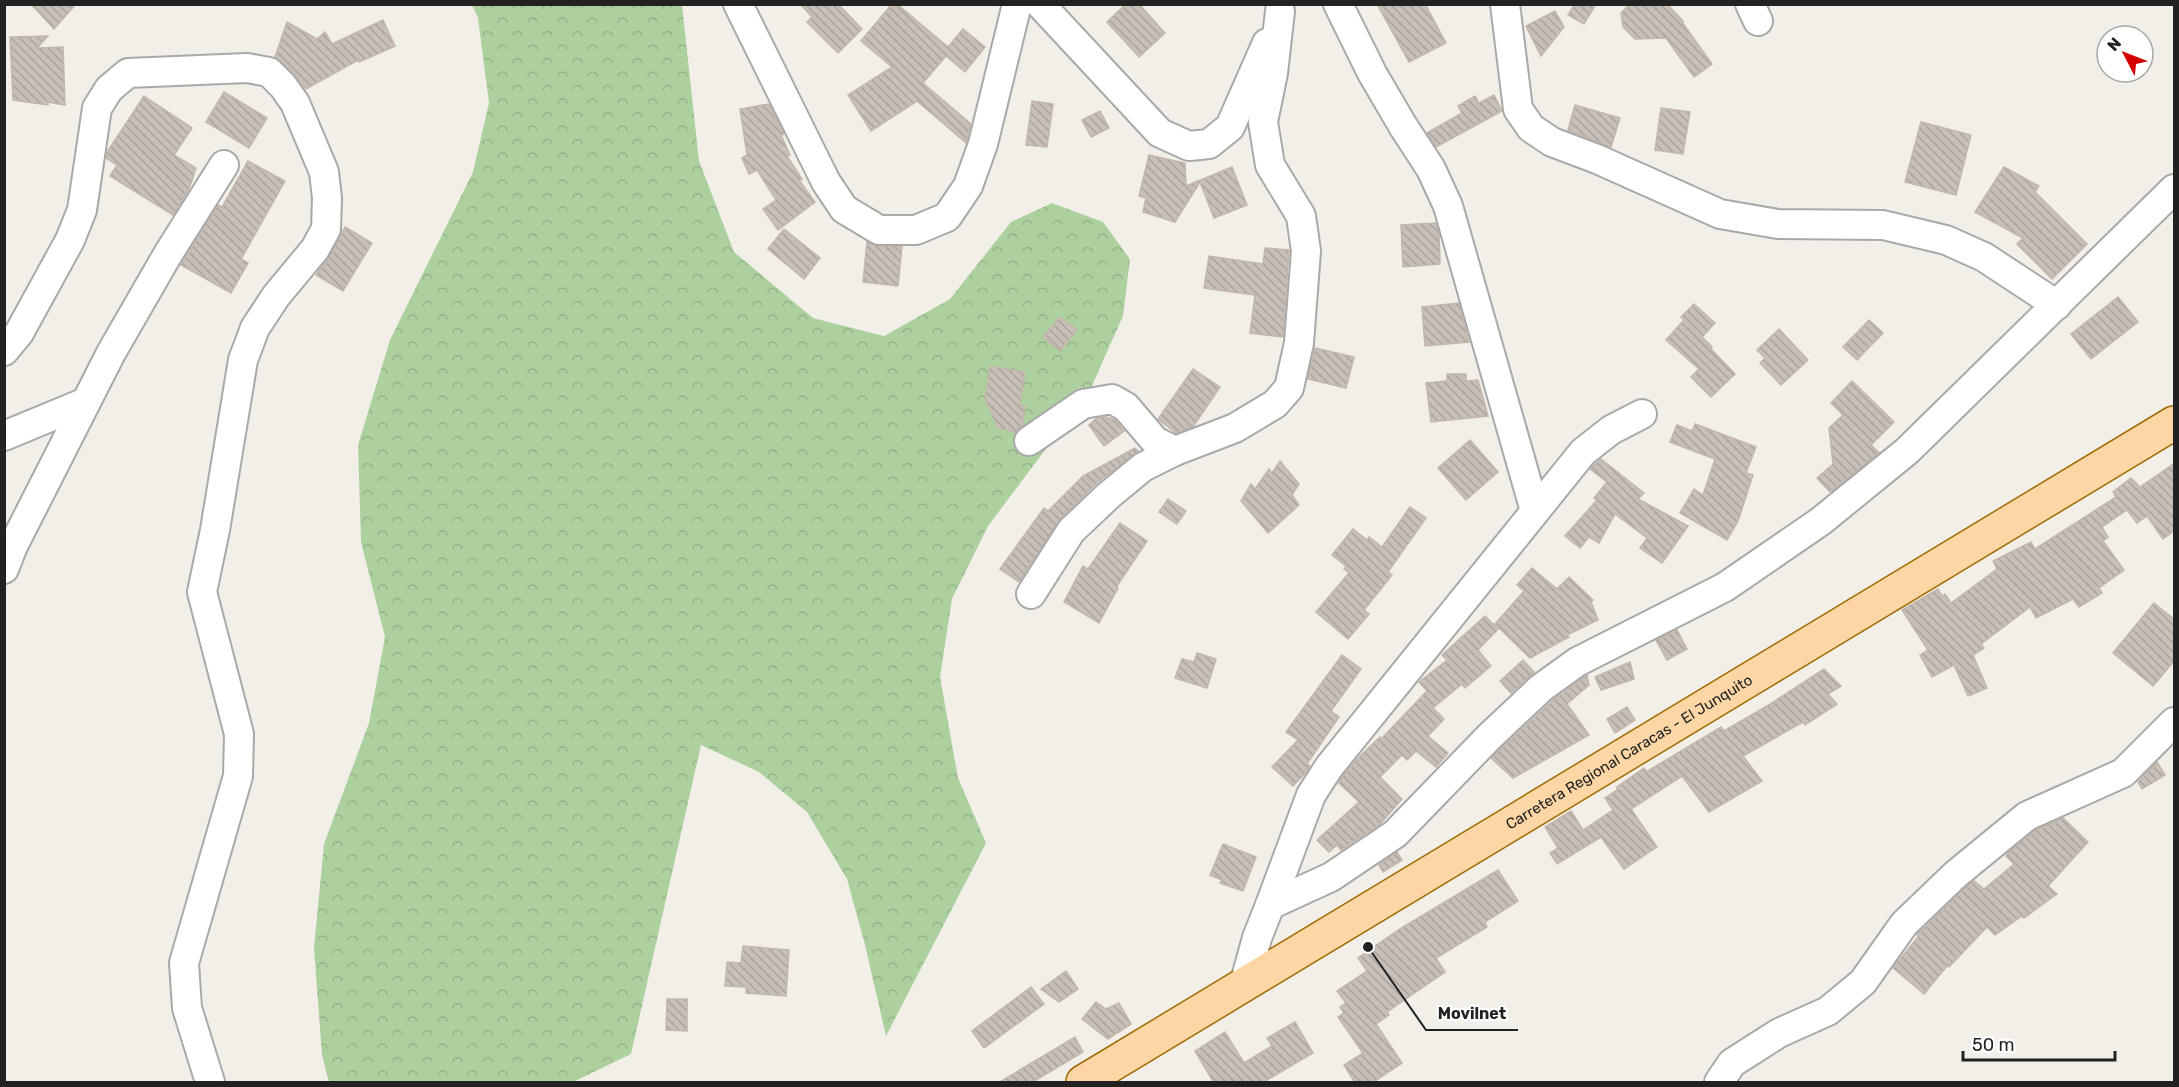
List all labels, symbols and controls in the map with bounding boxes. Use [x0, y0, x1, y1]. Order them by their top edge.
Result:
north arrow [2095, 24, 2155, 84]
text: N [2103, 34, 2125, 55]
street label: Carretera Regional Caracas - El Junquito [1502, 671, 1756, 834]
callout: Movilnet [1426, 996, 1518, 1030]
text: Movilnet [1438, 1004, 1507, 1023]
scale bar [1963, 1024, 2114, 1062]
text: 50 m [1972, 1034, 2015, 1056]

